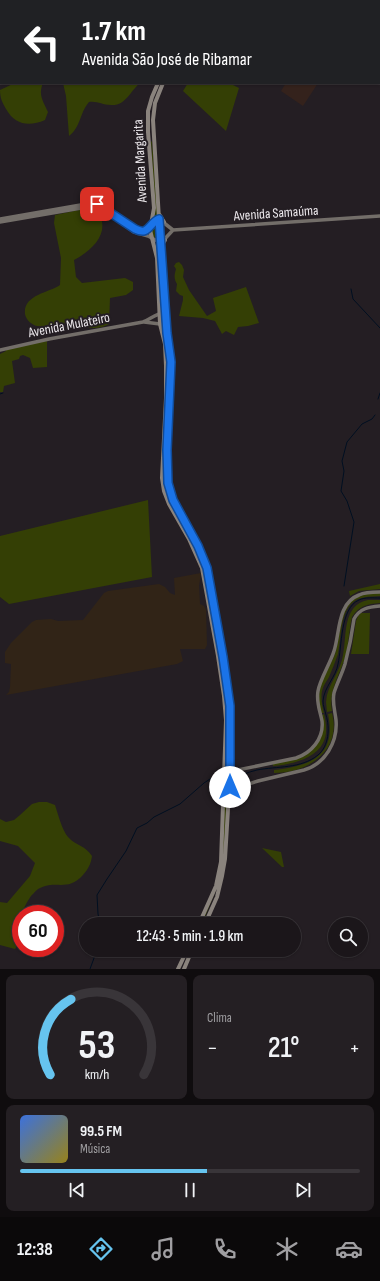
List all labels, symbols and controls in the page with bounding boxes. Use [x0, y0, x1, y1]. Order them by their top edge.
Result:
text: 1.7 km [82, 15, 146, 48]
icon: left [16, 16, 68, 68]
text: Avenida São José de Ribamar [82, 49, 252, 70]
street label: Avenida Margarita [129, 119, 151, 204]
pin [80, 187, 114, 221]
icon: arrive [86, 193, 108, 215]
street label: Avenida Samaúma [232, 202, 319, 225]
street label: Avenida Mulateiro [26, 309, 112, 341]
position arrow [209, 766, 251, 808]
speed limit sign: 60 [12, 905, 64, 957]
map controls [328, 917, 368, 957]
button: search [328, 917, 368, 957]
text: 12:43 · 5 min · 1.9 km [137, 927, 243, 946]
text: Clima [207, 1010, 232, 1026]
text: 53 [78, 1021, 115, 1070]
text: 21° [268, 1030, 299, 1066]
text: − [207, 1035, 218, 1062]
text: + [349, 1035, 360, 1062]
text: km/h [84, 1066, 109, 1083]
text: 99.5 FM [80, 1122, 122, 1141]
text: Música [80, 1141, 110, 1157]
icon: previous [66, 1179, 88, 1201]
icon: pause [179, 1179, 201, 1201]
icon: next [292, 1179, 314, 1201]
icon: directions [87, 1235, 115, 1263]
icon: music [149, 1235, 177, 1263]
icon: phone [211, 1235, 239, 1263]
icon: climate [273, 1235, 301, 1263]
icon: car [335, 1235, 363, 1263]
text: 12:38 [17, 1239, 53, 1260]

